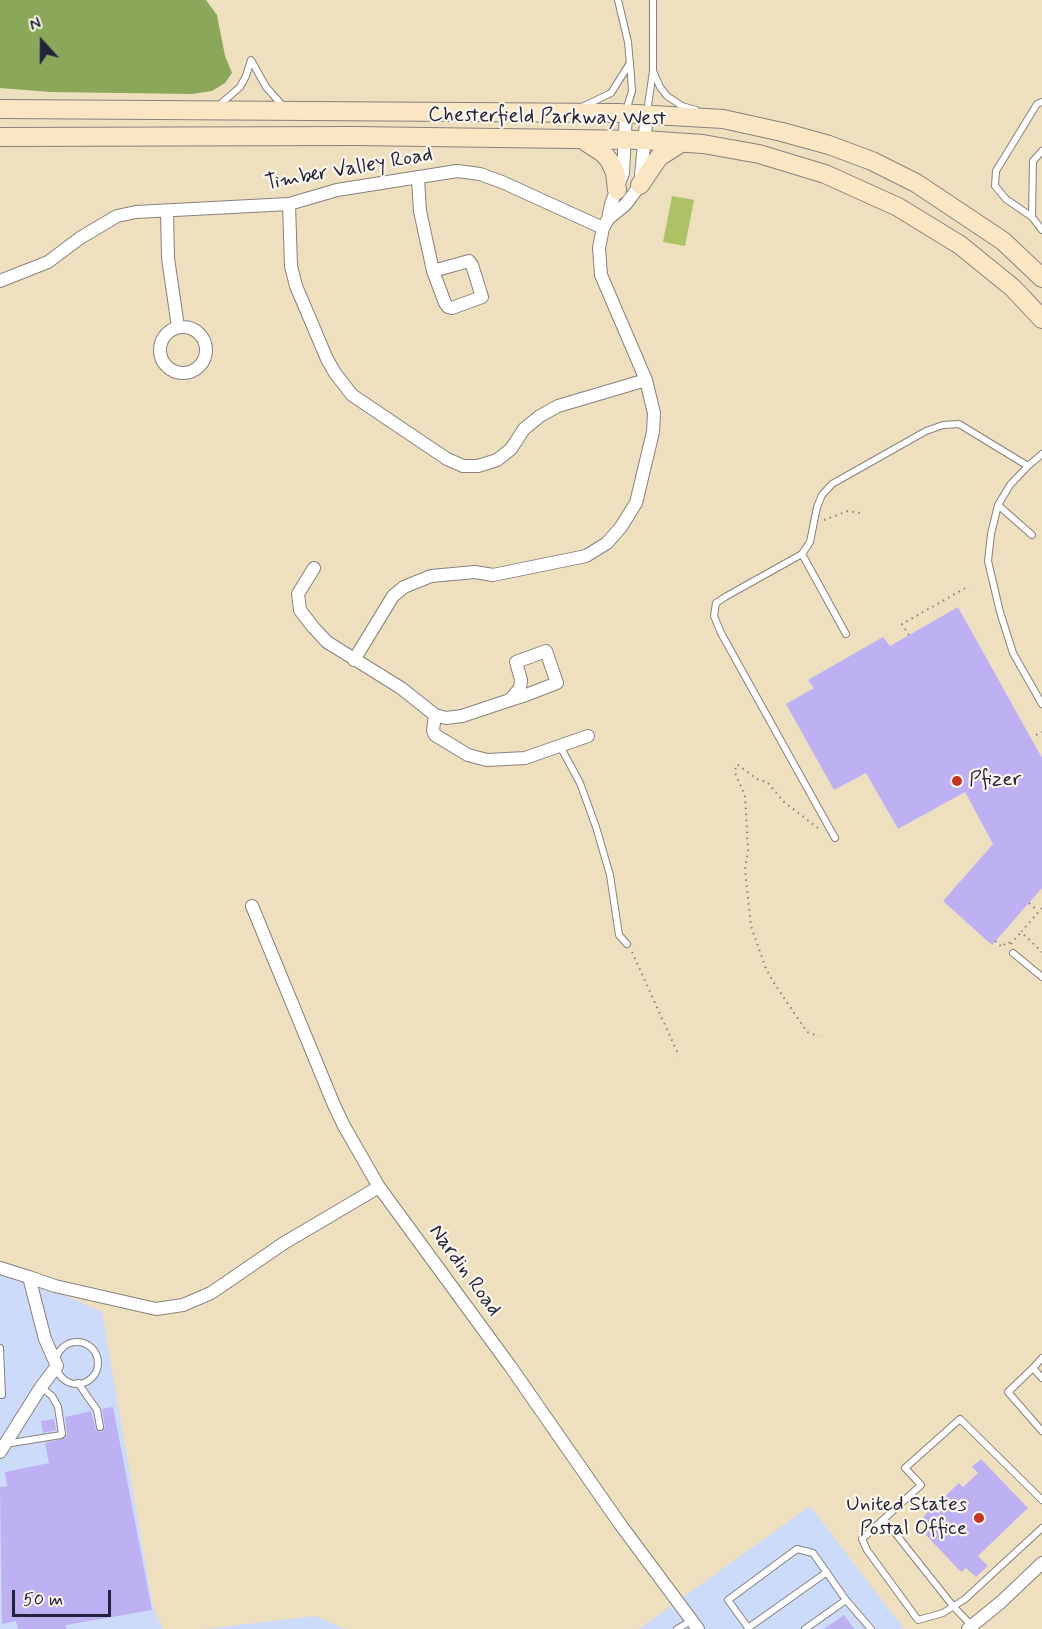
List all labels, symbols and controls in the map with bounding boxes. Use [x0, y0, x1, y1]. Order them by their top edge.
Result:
north arrow [12, 12, 72, 72]
text: N [27, 13, 44, 36]
street label: Chesterfield Parkway West [428, 103, 666, 133]
street label: Timber Valley Road [263, 143, 435, 197]
place label: Pfizer [969, 768, 1021, 794]
marker: Pfizer [950, 774, 964, 788]
street label: Nardin Road [422, 1220, 506, 1322]
place label: United States Postal Office [846, 1493, 967, 1543]
marker: United States Postal Office [972, 1511, 986, 1525]
scale bar [15, 1578, 114, 1616]
text: 50 m [23, 1588, 63, 1612]

